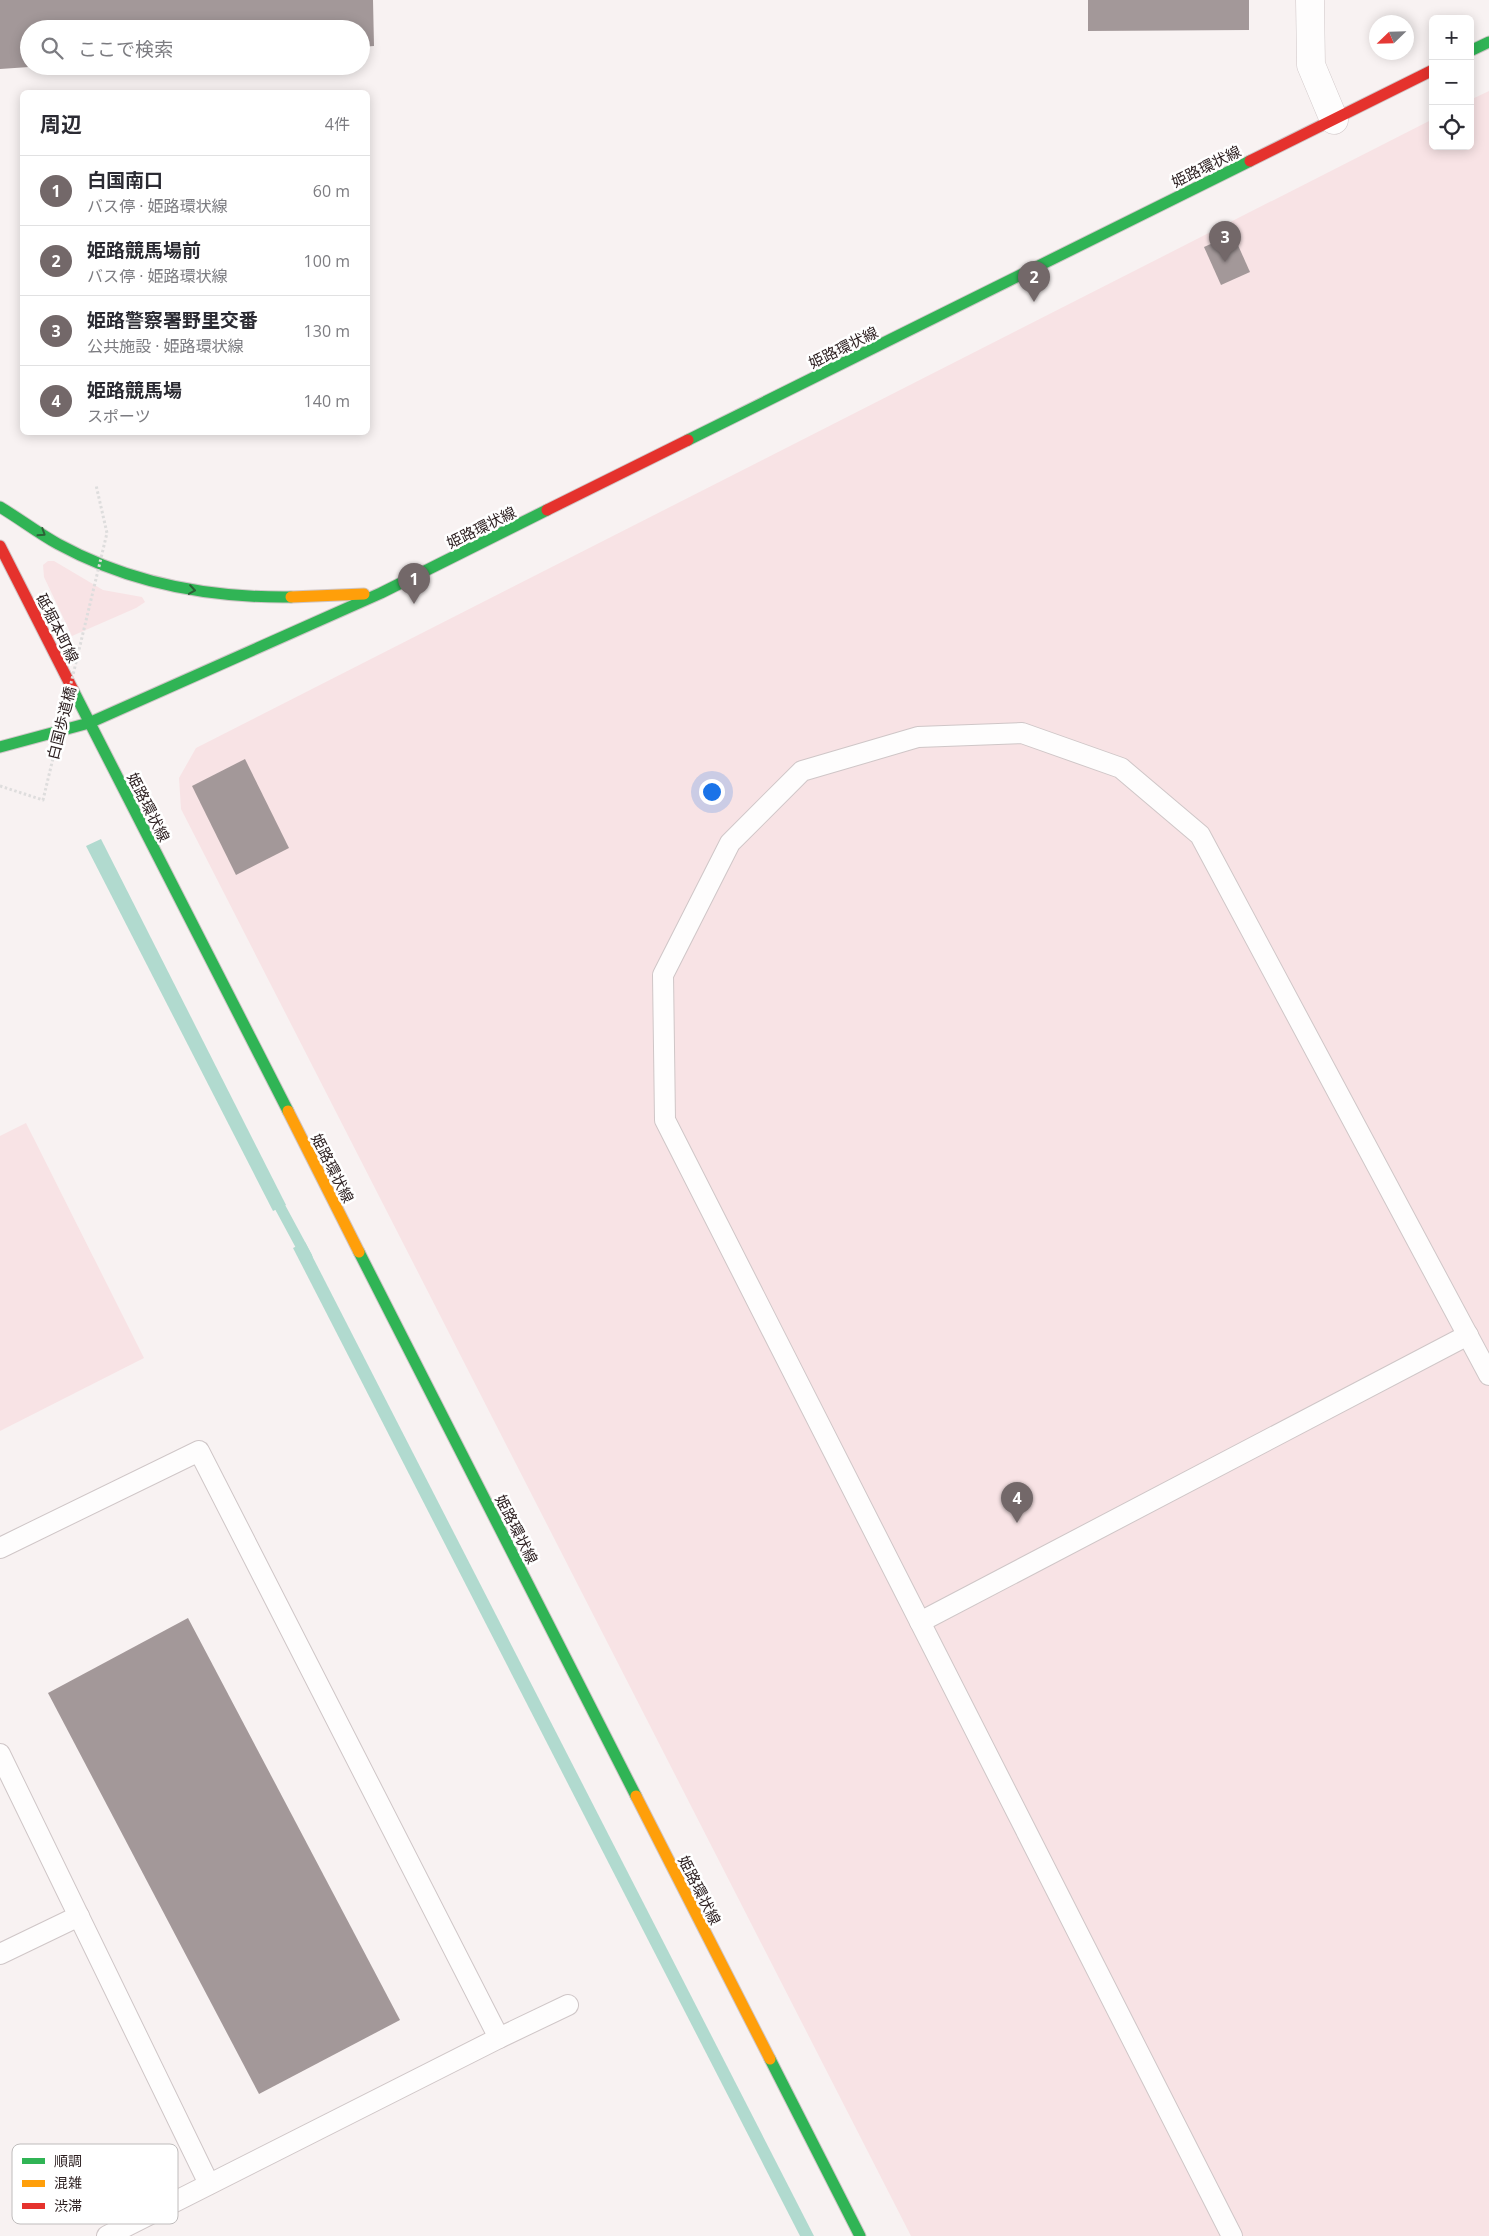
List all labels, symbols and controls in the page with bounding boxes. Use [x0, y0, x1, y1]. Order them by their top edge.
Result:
north arrow [1369, 15, 1414, 60]
map controls [1429, 15, 1474, 150]
button: + [1429, 15, 1474, 60]
search box [20, 20, 370, 75]
icon: search [38, 34, 66, 62]
text: ここで検索 [78, 36, 173, 62]
button: − [1429, 60, 1474, 105]
button: locate [1429, 105, 1474, 150]
text: 周辺 [40, 110, 82, 138]
text: 4件 [325, 113, 350, 135]
street label: 姫路環状線 [1168, 141, 1244, 191]
text: 白国南口 [87, 167, 163, 193]
text: 1 [51, 180, 61, 202]
text: 60 m [313, 180, 350, 202]
text: バス停 · 姫路環状線 [87, 195, 228, 217]
pin: 3 [1209, 221, 1241, 262]
text: 姫路競馬場前 [87, 237, 201, 263]
text: 2 [51, 250, 61, 272]
text: 100 m [304, 250, 350, 272]
pin: 2 [1018, 261, 1050, 302]
text: バス停 · 姫路環状線 [87, 265, 228, 287]
text: 姫路警察署野里交番 [87, 307, 258, 333]
text: 3 [51, 320, 61, 342]
text: 130 m [304, 320, 350, 342]
street label: 姫路環状線 [805, 322, 881, 372]
text: 公共施設 · 姫路環状線 [87, 335, 244, 357]
text: 姫路競馬場 [87, 377, 182, 403]
text: 4 [51, 390, 61, 412]
text: 140 m [304, 390, 350, 412]
text: スポーツ [87, 405, 151, 427]
street label: 姫路環状線 [443, 502, 519, 552]
one-way arrow [36, 526, 45, 536]
pin: 1 [398, 563, 430, 604]
one-way arrow [188, 585, 196, 595]
street label: 砥堀本町線 [32, 590, 84, 666]
street label: 白国歩道橋 [42, 684, 80, 762]
street label: 姫路環状線 [123, 769, 175, 845]
your location [699, 779, 725, 805]
street label: 姫路環状線 [307, 1130, 359, 1206]
pin: 4 [1001, 1482, 1033, 1523]
street label: 姫路環状線 [491, 1491, 543, 1567]
street label: 姫路環状線 [674, 1852, 726, 1928]
legend [12, 2144, 178, 2224]
text: 順調 [54, 2151, 82, 2170]
text: 混雑 [54, 2173, 82, 2192]
text: 渋滞 [54, 2196, 82, 2215]

